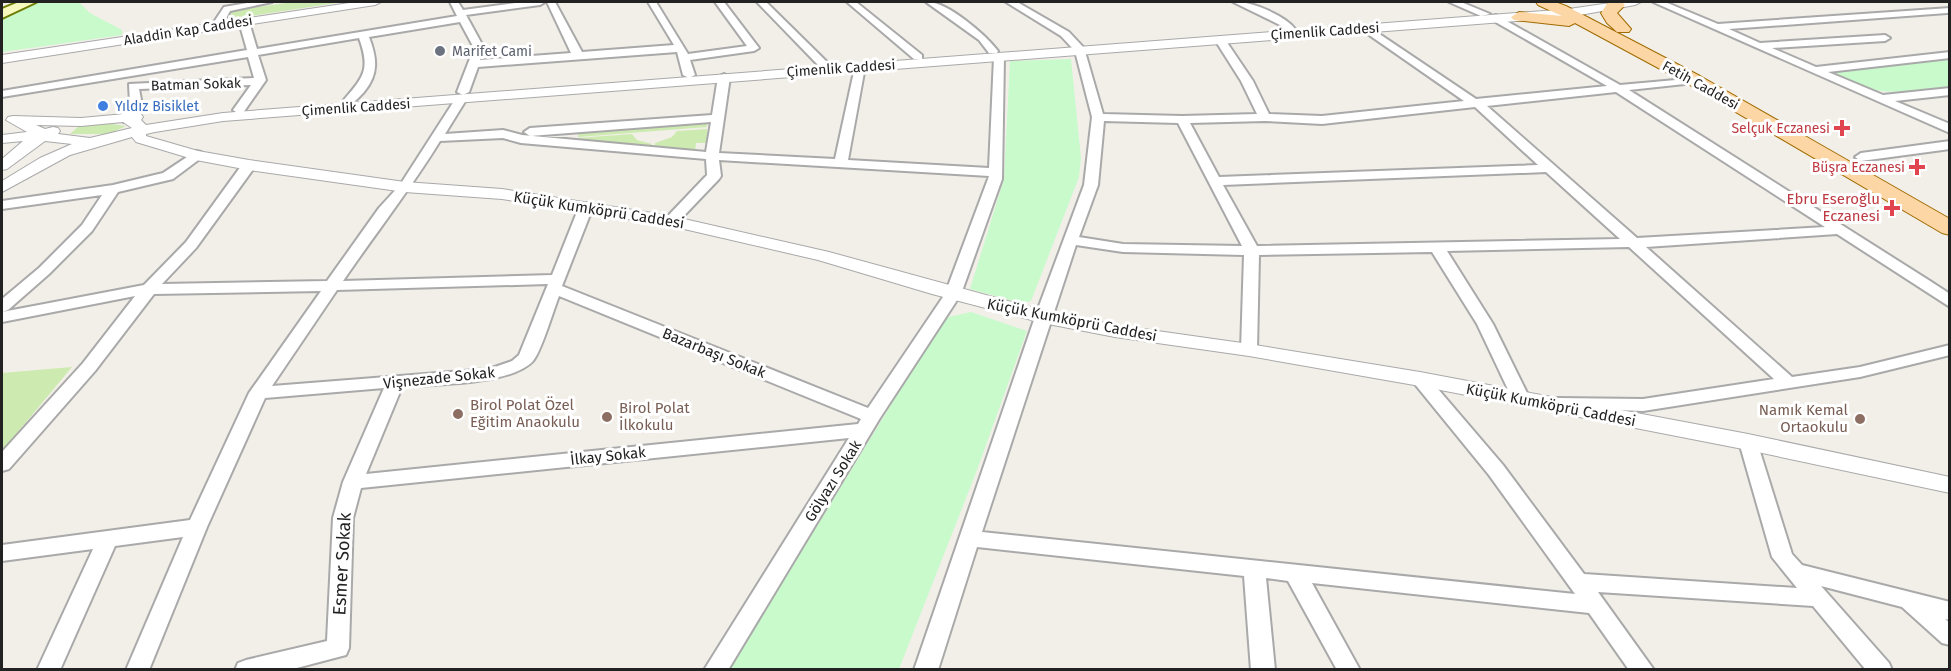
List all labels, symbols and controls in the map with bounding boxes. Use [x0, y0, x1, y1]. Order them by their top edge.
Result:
street label: Aladdin Kap Caddesi [122, 12, 254, 49]
street label: Çimenlik Caddesi [1270, 19, 1380, 44]
place label: Marifet Cami [452, 43, 532, 60]
marker: Marifet Cami [433, 44, 447, 58]
street label: Çimenlik Caddesi [786, 56, 896, 81]
street label: Fetih Caddesi [1659, 57, 1742, 114]
street label: Batman Sokak [151, 74, 242, 95]
street label: Çimenlik Caddesi [301, 95, 411, 120]
place label: Yıldız Bisiklet [115, 98, 200, 115]
marker: Yıldız Bisiklet [96, 99, 110, 113]
place label: Selçuk Eczanesi [1731, 120, 1830, 137]
marker: Selçuk Eczanesi [1835, 121, 1849, 135]
place label: Büşra Eczanesi [1812, 159, 1905, 176]
marker: Büşra Eczanesi [1910, 160, 1924, 174]
street label: Küçük Kumköprü Caddesi [512, 188, 686, 232]
place label: Ebru Eseroğlu Eczanesi [1786, 190, 1880, 225]
marker: Ebru Eseroğlu Eczanesi [1885, 201, 1899, 215]
street label: Küçük Kumköprü Caddesi [986, 295, 1158, 345]
street label: Bazarbaşı Sokak [660, 324, 769, 382]
street label: Vişnezade Sokak [382, 363, 496, 393]
street label: Küçük Kumköprü Caddesi [1465, 380, 1637, 430]
place label: Birol Polat Özel Eğitim Anaokulu [470, 396, 580, 431]
place label: Birol Polat İlkokulu [619, 399, 690, 434]
place label: Namık Kemal Ortaokulu [1759, 401, 1849, 436]
marker: Birol Polat Özel Eğitim Anaokulu [451, 407, 465, 421]
marker: Birol Polat İlkokulu [600, 410, 614, 424]
marker: Namık Kemal Ortaokulu [1853, 412, 1867, 426]
street label: Gölyazı Sokak [801, 437, 865, 525]
street label: İlkay Sokak [569, 443, 647, 469]
street label: Esmer Sokak [328, 511, 356, 616]

